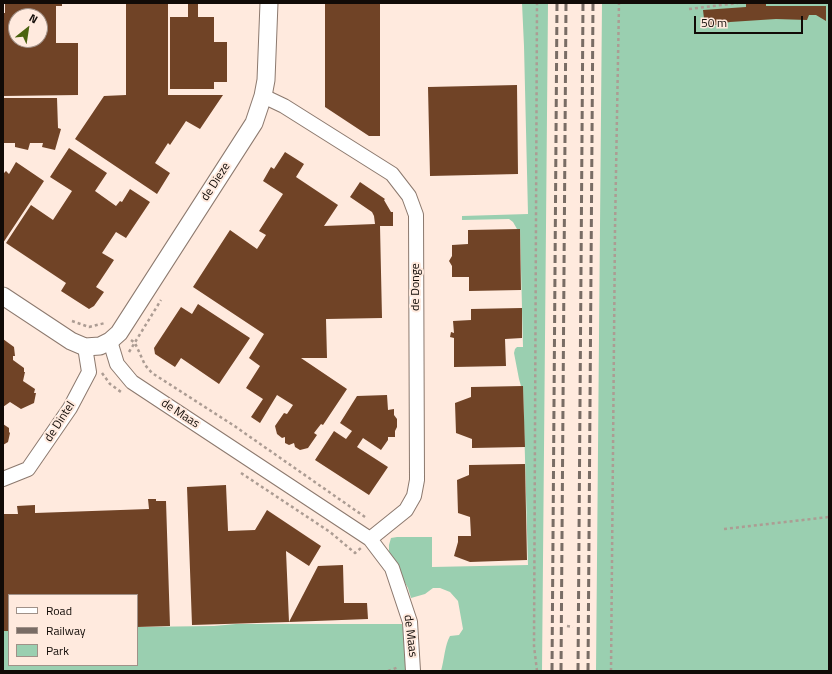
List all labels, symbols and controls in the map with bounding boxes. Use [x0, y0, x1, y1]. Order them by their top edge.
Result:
north arrow [8, 8, 48, 48]
scale bar [696, 8, 805, 34]
text: N [26, 10, 41, 27]
text: 50 m [701, 13, 727, 32]
street label: de Dieze [198, 160, 234, 204]
street label: de Donge [409, 263, 423, 311]
street label: de Maas [158, 396, 202, 432]
street label: de Dintel [42, 399, 78, 445]
legend [8, 594, 138, 666]
text: Road [46, 601, 72, 620]
street label: de Maas [400, 614, 420, 658]
text: Railway [46, 621, 86, 640]
text: Park [46, 641, 69, 660]

